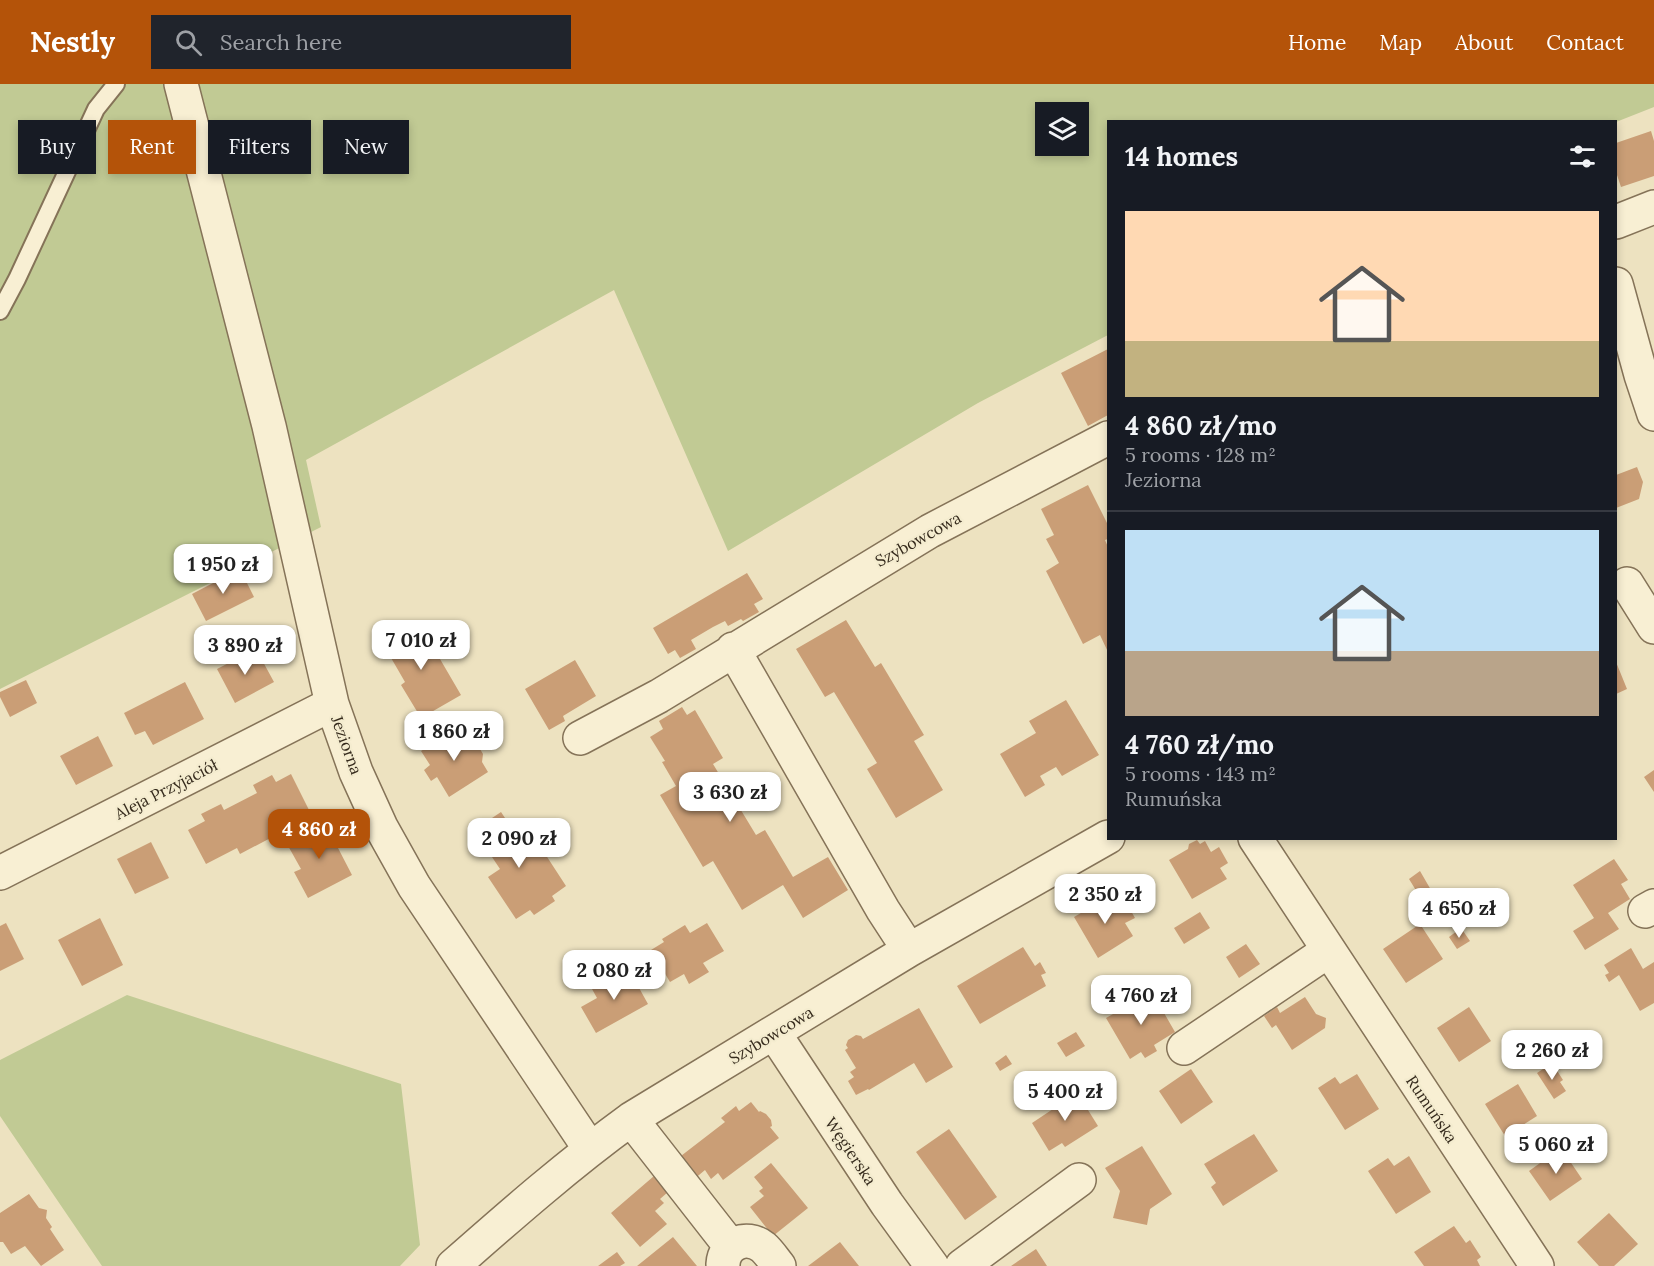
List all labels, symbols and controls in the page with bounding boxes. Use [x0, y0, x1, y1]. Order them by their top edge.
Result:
search box [151, 15, 571, 69]
text: Nestly [30, 24, 115, 60]
icon: search [172, 26, 205, 59]
text: Search here [220, 28, 342, 56]
text: Home [1288, 29, 1346, 56]
text: Map [1379, 29, 1422, 56]
text: About [1455, 29, 1513, 56]
text: Contact [1546, 29, 1624, 56]
map controls [1035, 102, 1089, 156]
button: layers [1035, 102, 1089, 156]
chip: Buy [18, 120, 96, 174]
chip: Rent [108, 120, 196, 174]
chip: Filters [208, 120, 311, 174]
chip: New [323, 120, 409, 174]
text: 14 homes [1125, 140, 1238, 173]
icon: filters [1566, 140, 1599, 173]
icon: home [1308, 250, 1416, 358]
text: 4 860 zł/mo [1125, 409, 1277, 442]
text: 5 rooms · 128 m² [1125, 442, 1276, 467]
text: Jeziorna [1125, 467, 1202, 492]
street label: Szybowcowa [871, 507, 965, 571]
pin: 1 950 zł [161, 544, 285, 595]
text: 1 950 zł [188, 551, 258, 576]
icon: home [1308, 569, 1416, 677]
pin: 7 010 zł [359, 620, 483, 671]
pin: 3 890 zł [183, 625, 307, 676]
text: 7 010 zł [386, 627, 456, 652]
text: 3 890 zł [208, 632, 282, 657]
pin: 1 860 zł [392, 711, 516, 762]
street label: Jeziorna [327, 712, 367, 777]
text: 1 860 zł [418, 718, 490, 743]
text: 4 760 zł/mo [1125, 728, 1274, 761]
street label: Aleja Przyjaciół [110, 754, 221, 824]
text: 5 rooms · 143 m² [1125, 761, 1276, 786]
pin: 3 630 zł [668, 772, 792, 823]
text: 3 630 zł [693, 779, 767, 804]
text: Rumuńska [1125, 786, 1222, 811]
pin: 4 860 zł [257, 809, 381, 860]
text: 4 860 zł [282, 816, 356, 841]
pin: 2 090 zł [457, 818, 581, 869]
text: 2 090 zł [481, 825, 557, 850]
pin: 2 350 zł [1043, 874, 1167, 925]
text: 2 350 zł [1069, 881, 1141, 906]
pin: 4 650 zł [1397, 888, 1521, 939]
text: 4 650 zł [1422, 895, 1496, 920]
pin: 2 080 zł [552, 950, 676, 1001]
text: 2 080 zł [576, 957, 652, 982]
pin: 4 760 zł [1079, 975, 1203, 1026]
text: 4 760 zł [1105, 982, 1177, 1007]
street label: Szybowcowa [725, 1002, 817, 1068]
pin: 2 260 zł [1490, 1030, 1614, 1081]
text: 2 260 zł [1515, 1037, 1589, 1062]
pin: 5 400 zł [1003, 1071, 1127, 1122]
street label: Rumuńska [1402, 1071, 1462, 1147]
text: 5 400 zł [1028, 1078, 1102, 1103]
street label: Węgierska [821, 1113, 881, 1189]
pin: 5 060 zł [1494, 1124, 1618, 1175]
text: 5 060 zł [1518, 1131, 1594, 1156]

